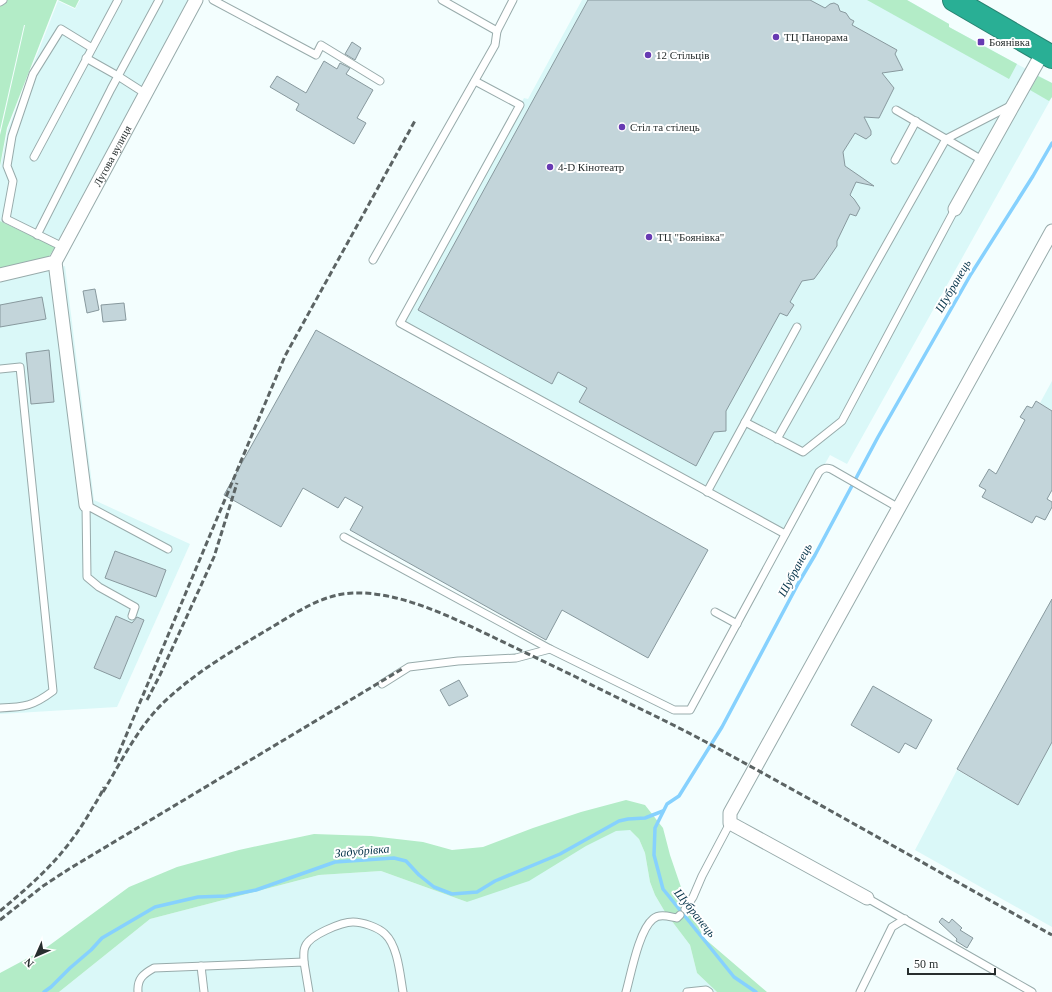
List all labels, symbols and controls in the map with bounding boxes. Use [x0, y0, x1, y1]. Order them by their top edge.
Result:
place label: ТЦ Панорама [784, 31, 848, 43]
marker: ТЦ Панорама [771, 32, 781, 42]
place label: Боянівка [989, 36, 1030, 48]
marker: Боянівка [976, 37, 986, 47]
place label: 12 Стільців [656, 49, 709, 61]
marker: 12 Стільців [643, 50, 653, 60]
place label: Стіл та стілець [630, 121, 700, 133]
marker: Стіл та стілець [617, 122, 627, 132]
street label: Лугова вулиця [91, 123, 133, 188]
place label: 4-D Кінотеатр [558, 161, 625, 173]
marker: 4-D Кінотеатр [545, 162, 555, 172]
place label: ТЦ "Боянівка" [657, 231, 724, 243]
marker: ТЦ "Боянівка" [644, 232, 654, 242]
water label: Шубранець [932, 257, 974, 316]
water label: Шубранець [775, 540, 815, 600]
water label: Задубрівка [334, 842, 390, 860]
water label: Шубранець [670, 885, 719, 941]
north arrow [16, 936, 56, 976]
scale bar [908, 950, 995, 976]
text: N [22, 956, 36, 970]
text: 50 m [914, 957, 939, 971]

